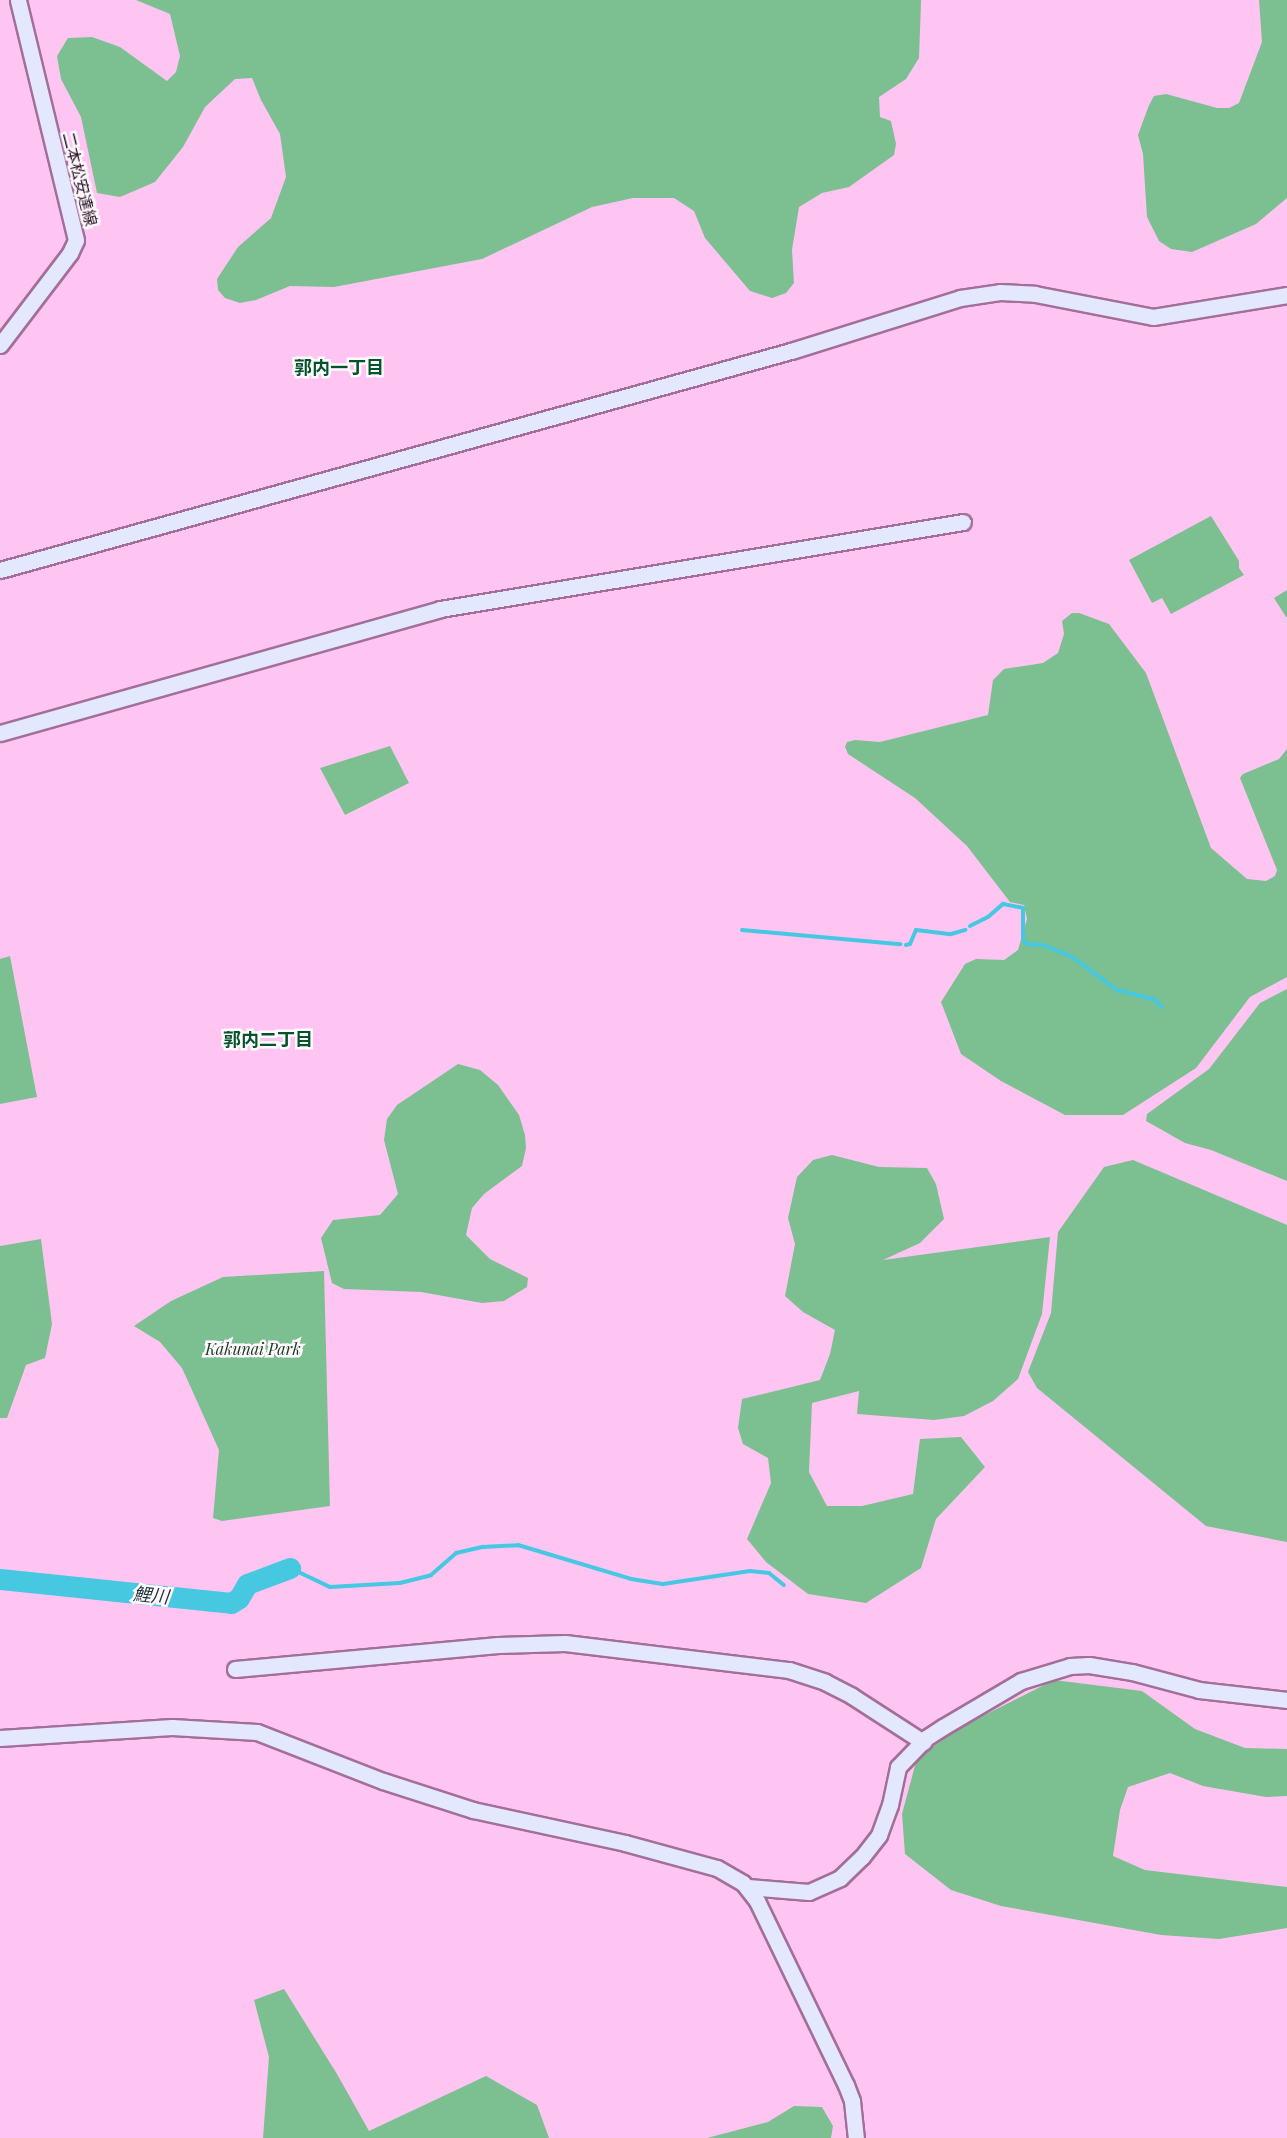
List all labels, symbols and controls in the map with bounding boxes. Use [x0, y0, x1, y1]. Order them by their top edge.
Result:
street label: 二本松安達線 [59, 130, 101, 228]
district label: 郭内一丁目 [294, 356, 384, 378]
district label: 郭内二丁目 [223, 1028, 313, 1050]
park label: Kakunai Park [205, 1339, 301, 1359]
water label: 鯉川 [132, 1582, 170, 1608]

